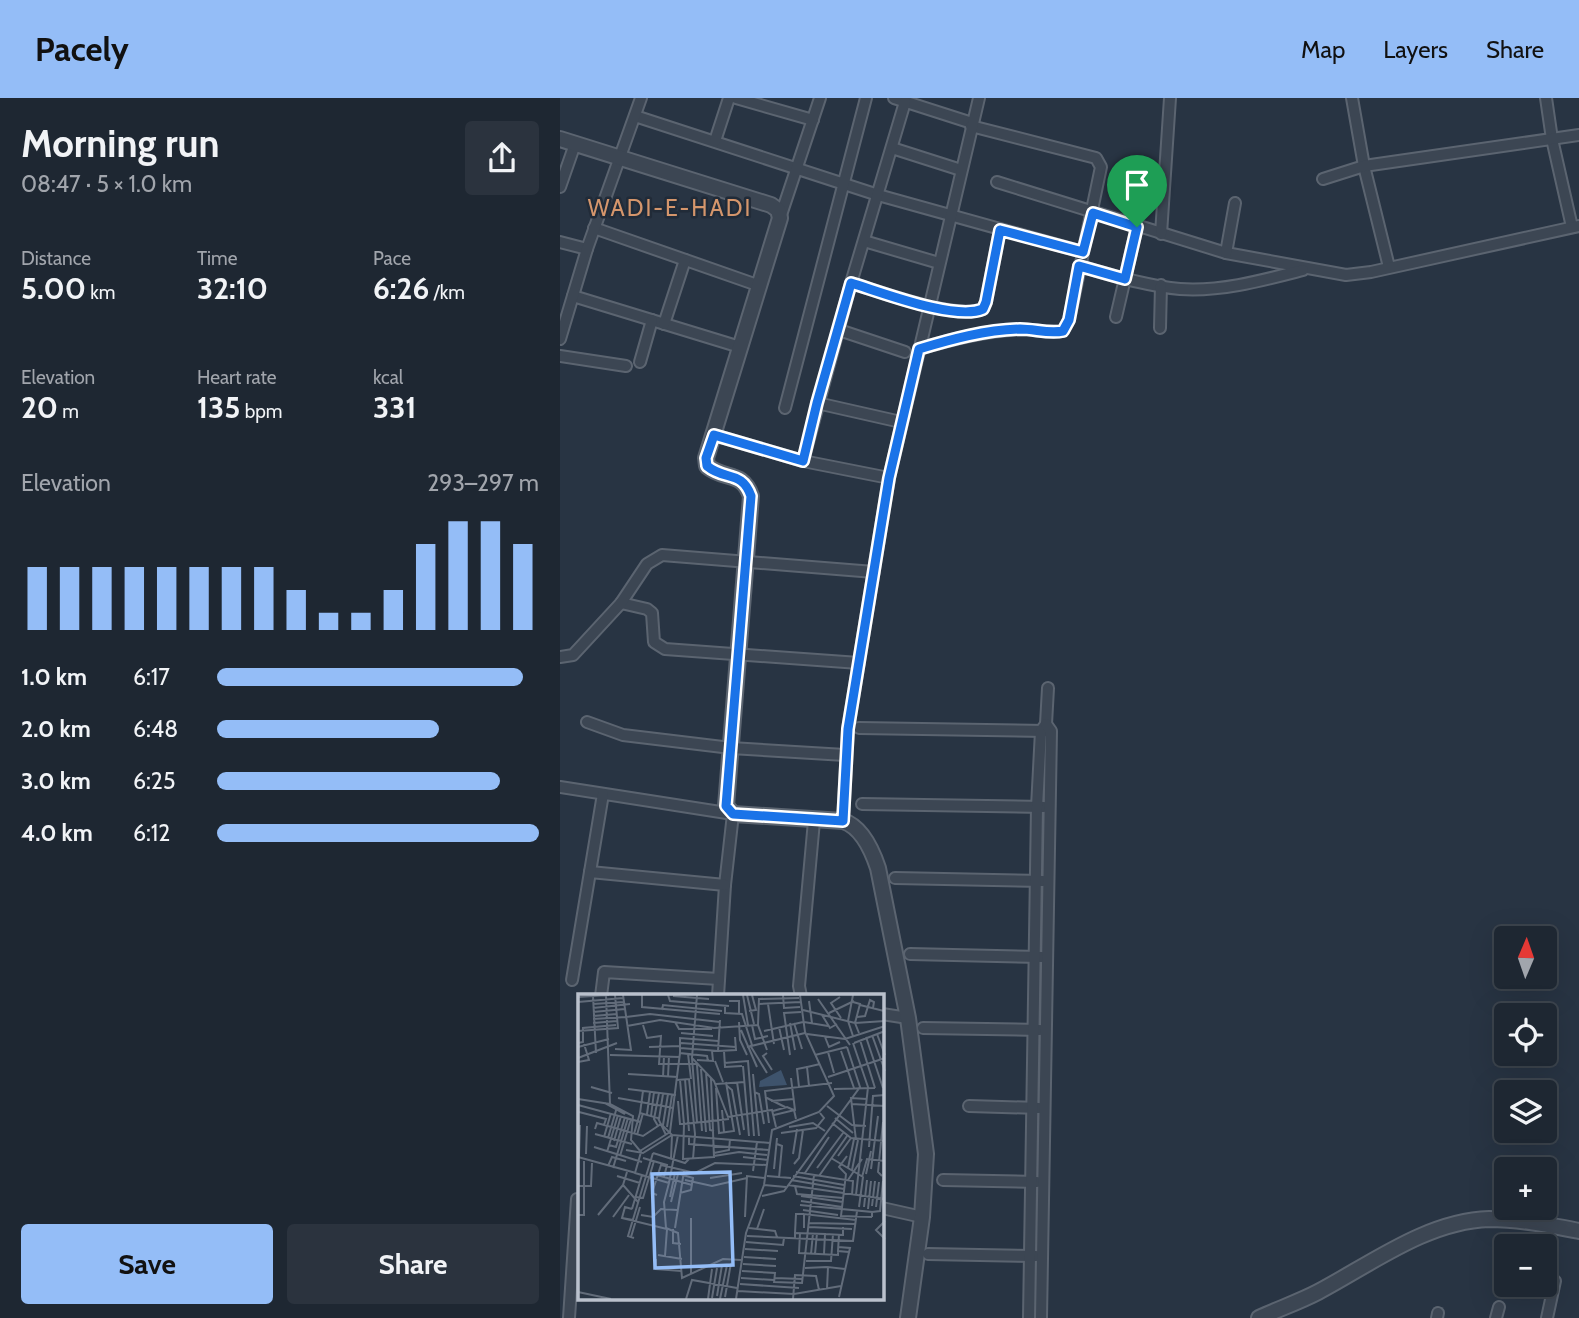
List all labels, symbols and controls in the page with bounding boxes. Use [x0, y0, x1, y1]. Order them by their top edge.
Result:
text: Pacely [35, 29, 129, 69]
text: Map [1301, 35, 1345, 64]
text: Layers [1383, 35, 1448, 64]
text: Share [1486, 35, 1544, 64]
text: Morning run [21, 120, 220, 167]
button: share [465, 121, 539, 195]
pin [1107, 155, 1167, 227]
icon: arrive [1118, 166, 1156, 204]
text: 08:47 · 5 × 1.0 km [21, 170, 192, 198]
district label: WADI-E-HADI [588, 194, 752, 222]
text: Distance [21, 247, 91, 270]
text: Time [197, 247, 237, 270]
text: Pace [373, 247, 411, 270]
text: 5.00 [21, 270, 86, 307]
text: 32:10 [197, 270, 268, 307]
text: 6:26 [373, 270, 429, 307]
text: km [86, 281, 115, 304]
text: /km [429, 281, 465, 304]
text: Elevation [21, 366, 95, 389]
text: Heart rate [197, 366, 277, 389]
text: kcal [373, 366, 403, 389]
text: 20 [21, 389, 58, 426]
text: 135 [197, 389, 240, 426]
text: 331 [373, 389, 416, 426]
text: m [58, 400, 79, 423]
text: bpm [240, 400, 282, 423]
text: Elevation [21, 469, 111, 497]
text: 293–297 m [427, 469, 539, 497]
text: 1.0 km [21, 663, 87, 691]
text: 6:17 [133, 663, 170, 691]
text: 2.0 km [21, 715, 91, 743]
text: 6:48 [133, 715, 178, 743]
text: 3.0 km [21, 767, 91, 795]
text: 6:25 [133, 767, 175, 795]
text: 4.0 km [21, 819, 93, 847]
text: 6:12 [133, 819, 170, 847]
north arrow [1494, 926, 1558, 989]
map controls [1494, 926, 1557, 1297]
inset map [578, 994, 884, 1300]
button: locate [1494, 1003, 1557, 1066]
button: layers [1494, 1080, 1557, 1143]
button: + [1494, 1157, 1557, 1220]
button: Save [21, 1224, 273, 1304]
button: Share [287, 1224, 539, 1304]
button: − [1494, 1234, 1557, 1297]

